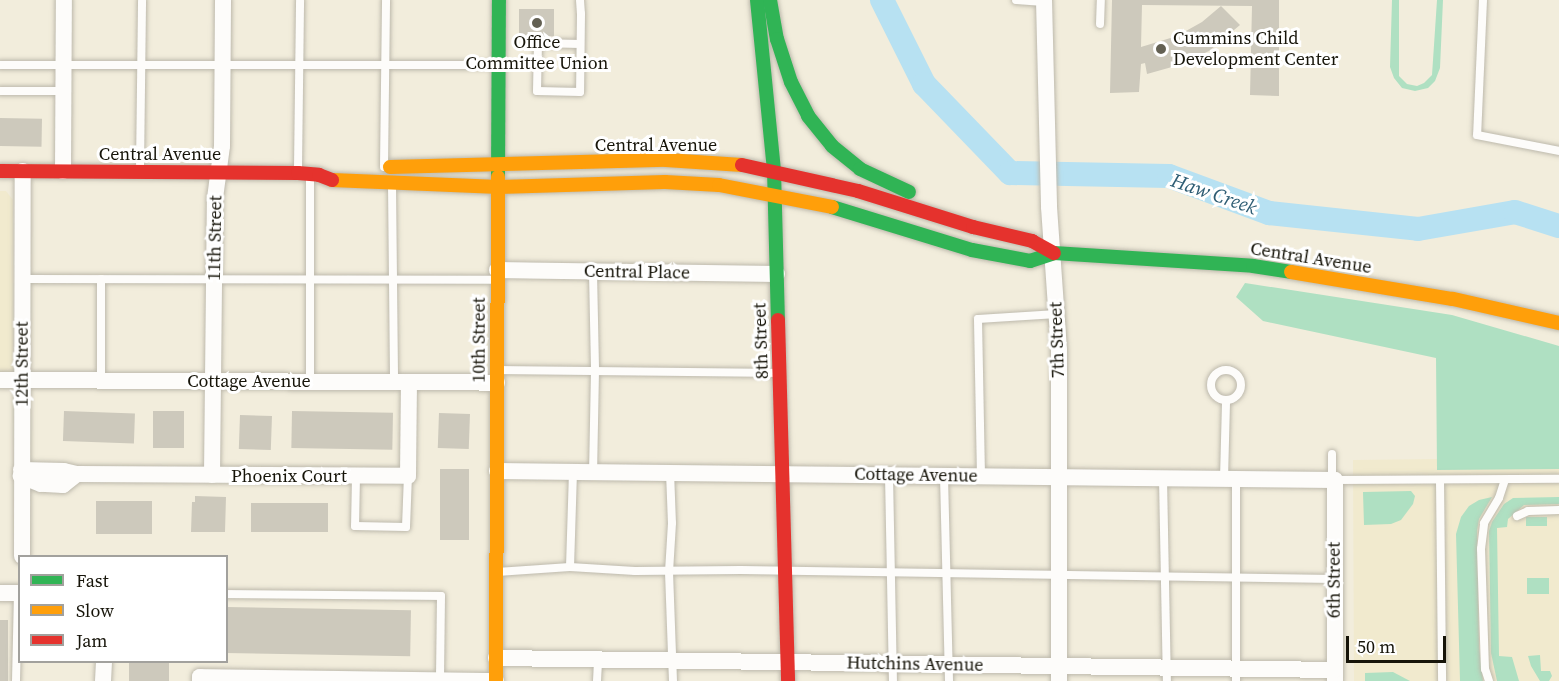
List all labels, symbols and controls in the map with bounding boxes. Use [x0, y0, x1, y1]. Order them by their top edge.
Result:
marker: Office Committee Union [530, 16, 544, 30]
place label: Cummins Child Development Center [1173, 28, 1338, 70]
place label: Office Committee Union [465, 32, 609, 74]
marker: Cummins Child Development Center [1154, 42, 1168, 56]
street label: Central Avenue [595, 134, 717, 156]
street label: Central Avenue [99, 143, 221, 165]
water label: Haw Creek [1168, 168, 1260, 220]
street label: 11th Street [203, 195, 227, 281]
street label: Central Avenue [1249, 238, 1373, 278]
street label: Central Place [584, 260, 690, 284]
street label: 10th Street [468, 297, 490, 383]
street label: 7th Street [1045, 301, 1069, 379]
street label: 8th Street [749, 302, 773, 380]
street label: 12th Street [11, 321, 33, 407]
street label: Cottage Avenue [187, 370, 311, 392]
street label: Cottage Avenue [854, 463, 978, 487]
street label: Phoenix Court [231, 465, 347, 487]
street label: 6th Street [1323, 542, 1345, 618]
legend [18, 555, 228, 663]
text: Fast [76, 568, 109, 593]
text: Slow [76, 598, 114, 623]
scale bar [1349, 624, 1450, 662]
text: Jam [76, 628, 108, 653]
text: 50 m [1357, 634, 1395, 659]
street label: Hutchins Avenue [846, 652, 984, 676]

